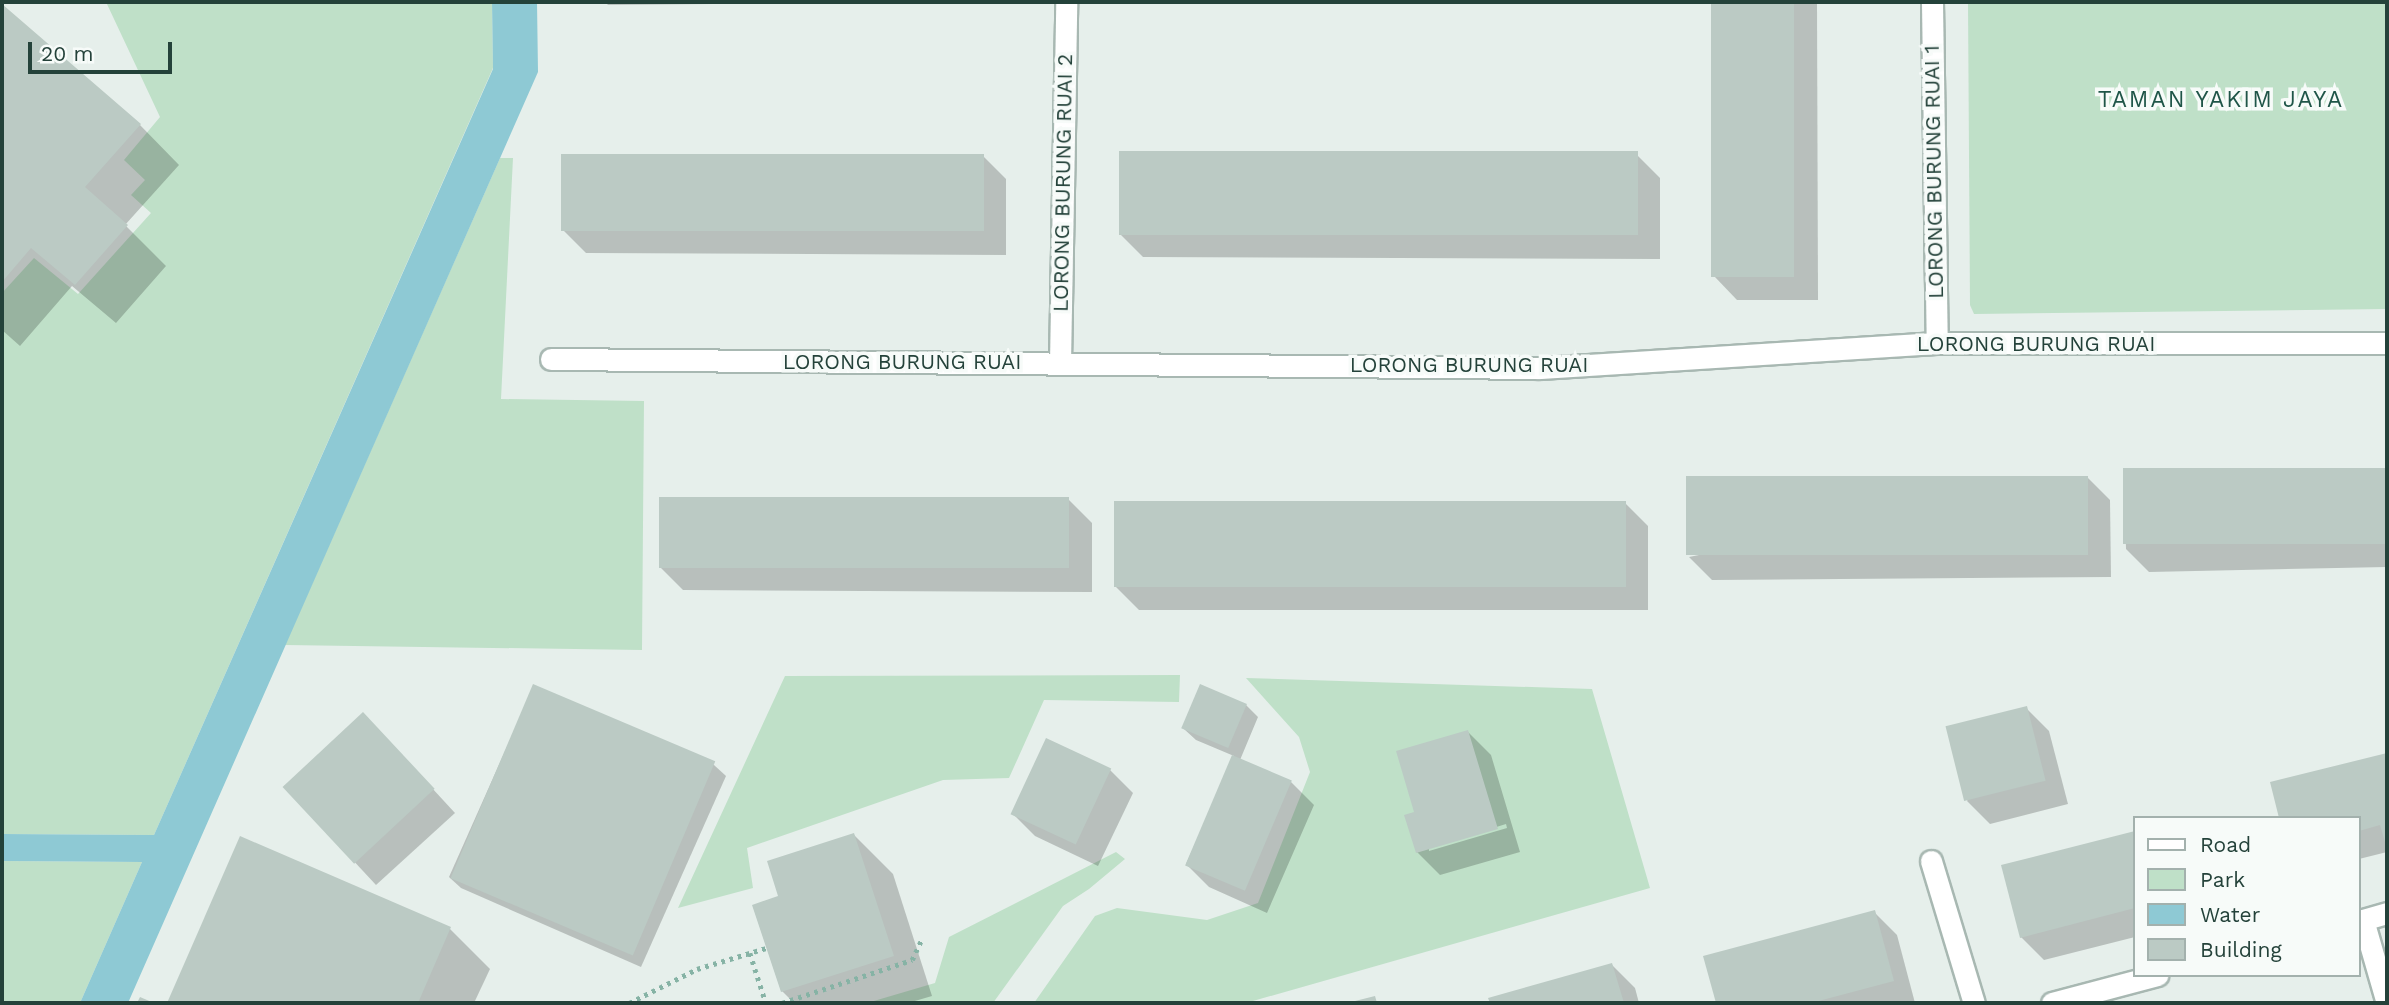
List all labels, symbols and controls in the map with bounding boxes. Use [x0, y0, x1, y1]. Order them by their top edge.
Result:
scale bar [32, 28, 175, 72]
text: 20 m [41, 41, 93, 66]
street label: LORONG BURUNG RUAI 1 [1919, 45, 1949, 299]
street label: LORONG BURUNG RUAI 2 [1048, 54, 1078, 312]
district label: TAMAN YAKIM JAYA [2099, 86, 2343, 114]
street label: LORONG BURUNG RUAI [1917, 331, 2155, 357]
street label: LORONG BURUNG RUAI [783, 349, 1021, 375]
street label: LORONG BURUNG RUAI [1350, 352, 1588, 378]
legend [2134, 816, 2361, 977]
text: Road [2200, 832, 2251, 857]
text: Park [2200, 867, 2245, 892]
text: Water [2200, 902, 2260, 927]
text: Building [2200, 937, 2282, 962]

